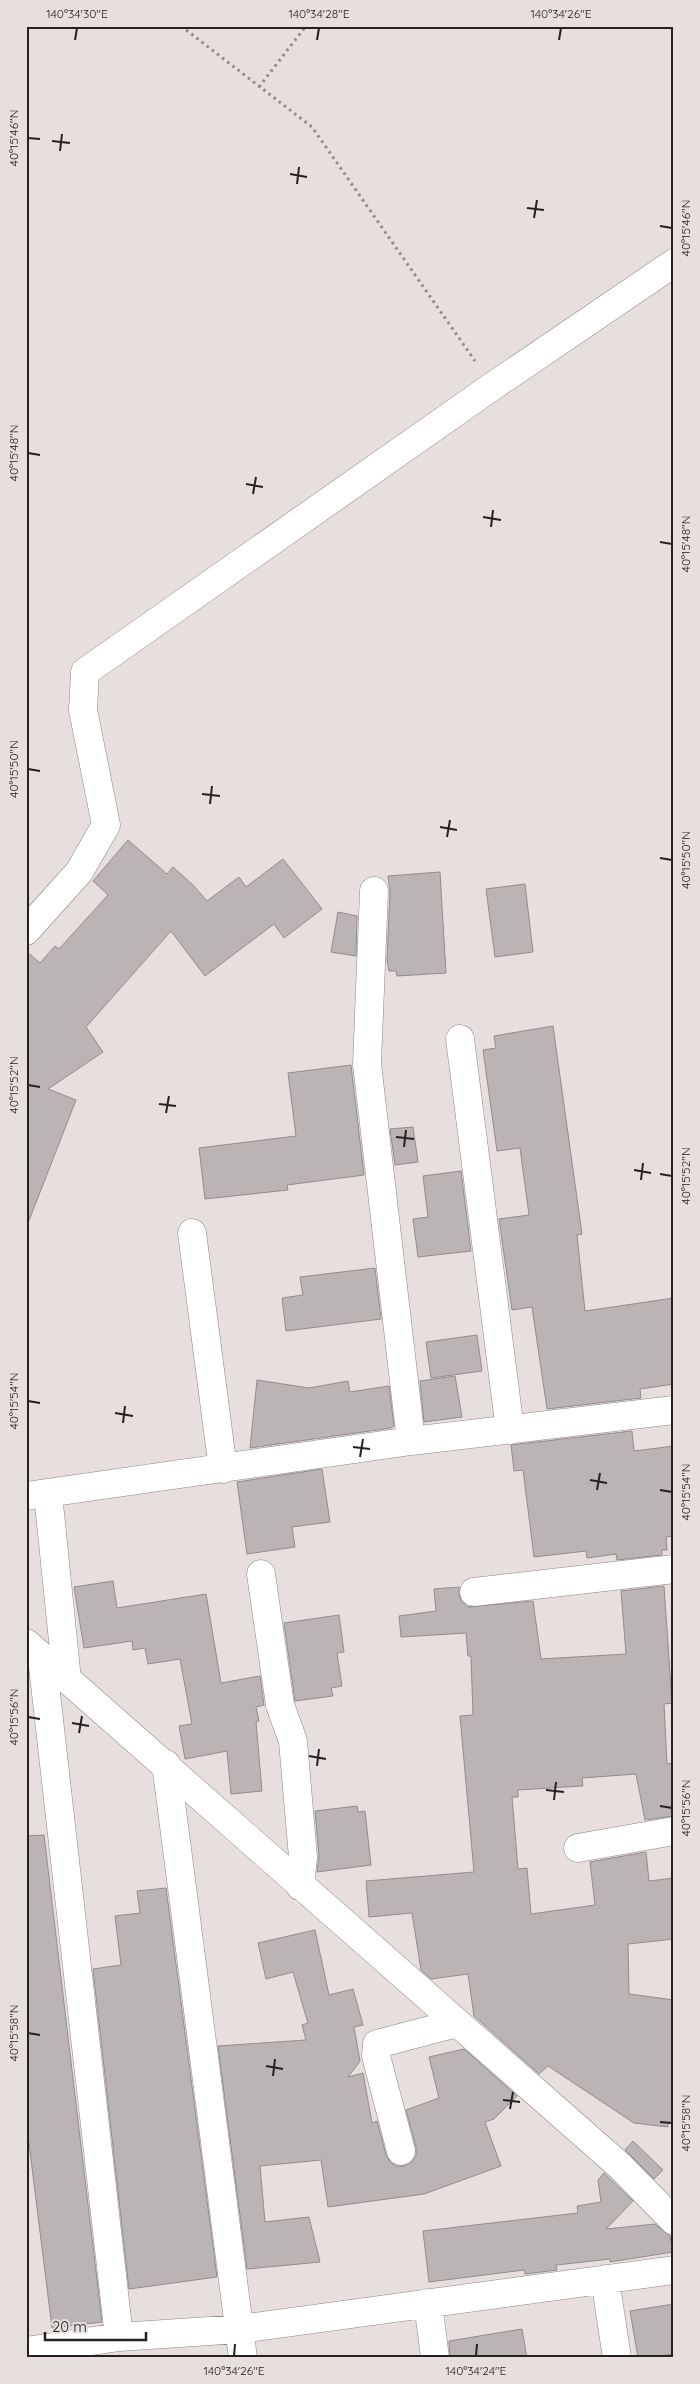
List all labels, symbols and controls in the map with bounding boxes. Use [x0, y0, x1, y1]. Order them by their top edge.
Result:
text: 140°34'30"E [46, 6, 108, 21]
text: 140°34'28"E [288, 6, 350, 21]
text: 140°34'26"E [530, 6, 592, 21]
text: 40°15'46"N [6, 110, 21, 166]
text: 40°15'46"N [678, 200, 693, 256]
text: 40°15'48"N [6, 425, 21, 481]
text: 40°15'48"N [678, 516, 693, 572]
text: 40°15'50"N [6, 740, 21, 798]
text: 40°15'50"N [678, 831, 693, 889]
text: 40°15'52"N [6, 1056, 21, 1114]
text: 40°15'52"N [678, 1147, 693, 1205]
text: 40°15'54"N [6, 1373, 21, 1429]
text: 40°15'54"N [678, 1464, 693, 1520]
text: 40°15'56"N [6, 1688, 21, 1746]
text: 40°15'56"N [678, 1779, 693, 1837]
text: 40°15'58"N [6, 2004, 21, 2062]
text: 40°15'58"N [678, 2094, 693, 2152]
scale bar [45, 2309, 146, 2341]
text: 20 m [52, 2317, 87, 2336]
text: 140°34'26"E [203, 2363, 265, 2378]
text: 140°34'24"E [446, 2363, 507, 2378]

